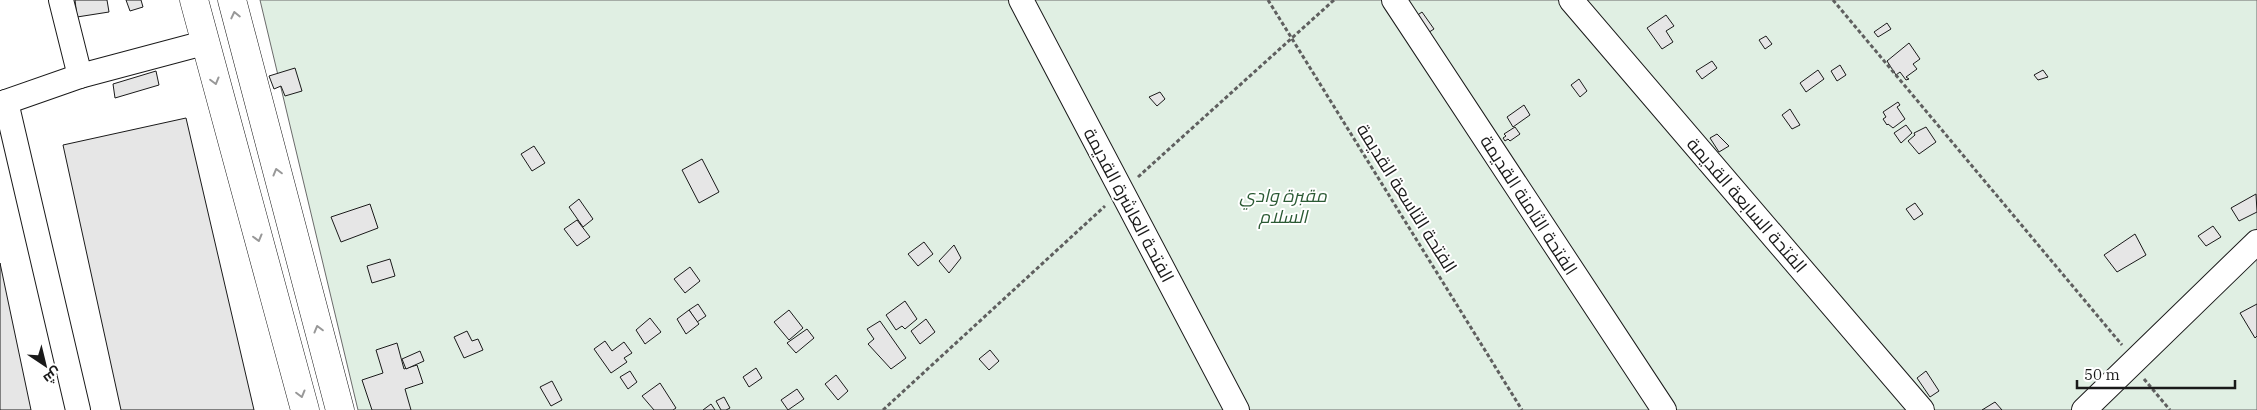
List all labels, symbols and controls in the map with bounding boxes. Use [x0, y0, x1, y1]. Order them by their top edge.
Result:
one-way arrow [230, 10, 241, 19]
one-way arrow [209, 77, 219, 85]
street label: الفتحة التاسعة القديمة [1352, 119, 1462, 277]
street label: الفتحة العاشرة القديمة [1079, 124, 1179, 286]
street label: الفتحة الثامنة القديمة [1475, 131, 1583, 279]
street label: الفتحة السابعة القديمة [1682, 133, 1812, 277]
one-way arrow [272, 169, 282, 177]
park label: مقبرة وادي السلام [1239, 184, 1327, 229]
one-way arrow [252, 233, 263, 242]
one-way arrow [314, 326, 324, 334]
north arrow [20, 340, 70, 390]
scale bar [2077, 358, 2234, 390]
text: ش [40, 363, 65, 388]
text: 50 m [2084, 365, 2120, 384]
one-way arrow [295, 390, 306, 399]

